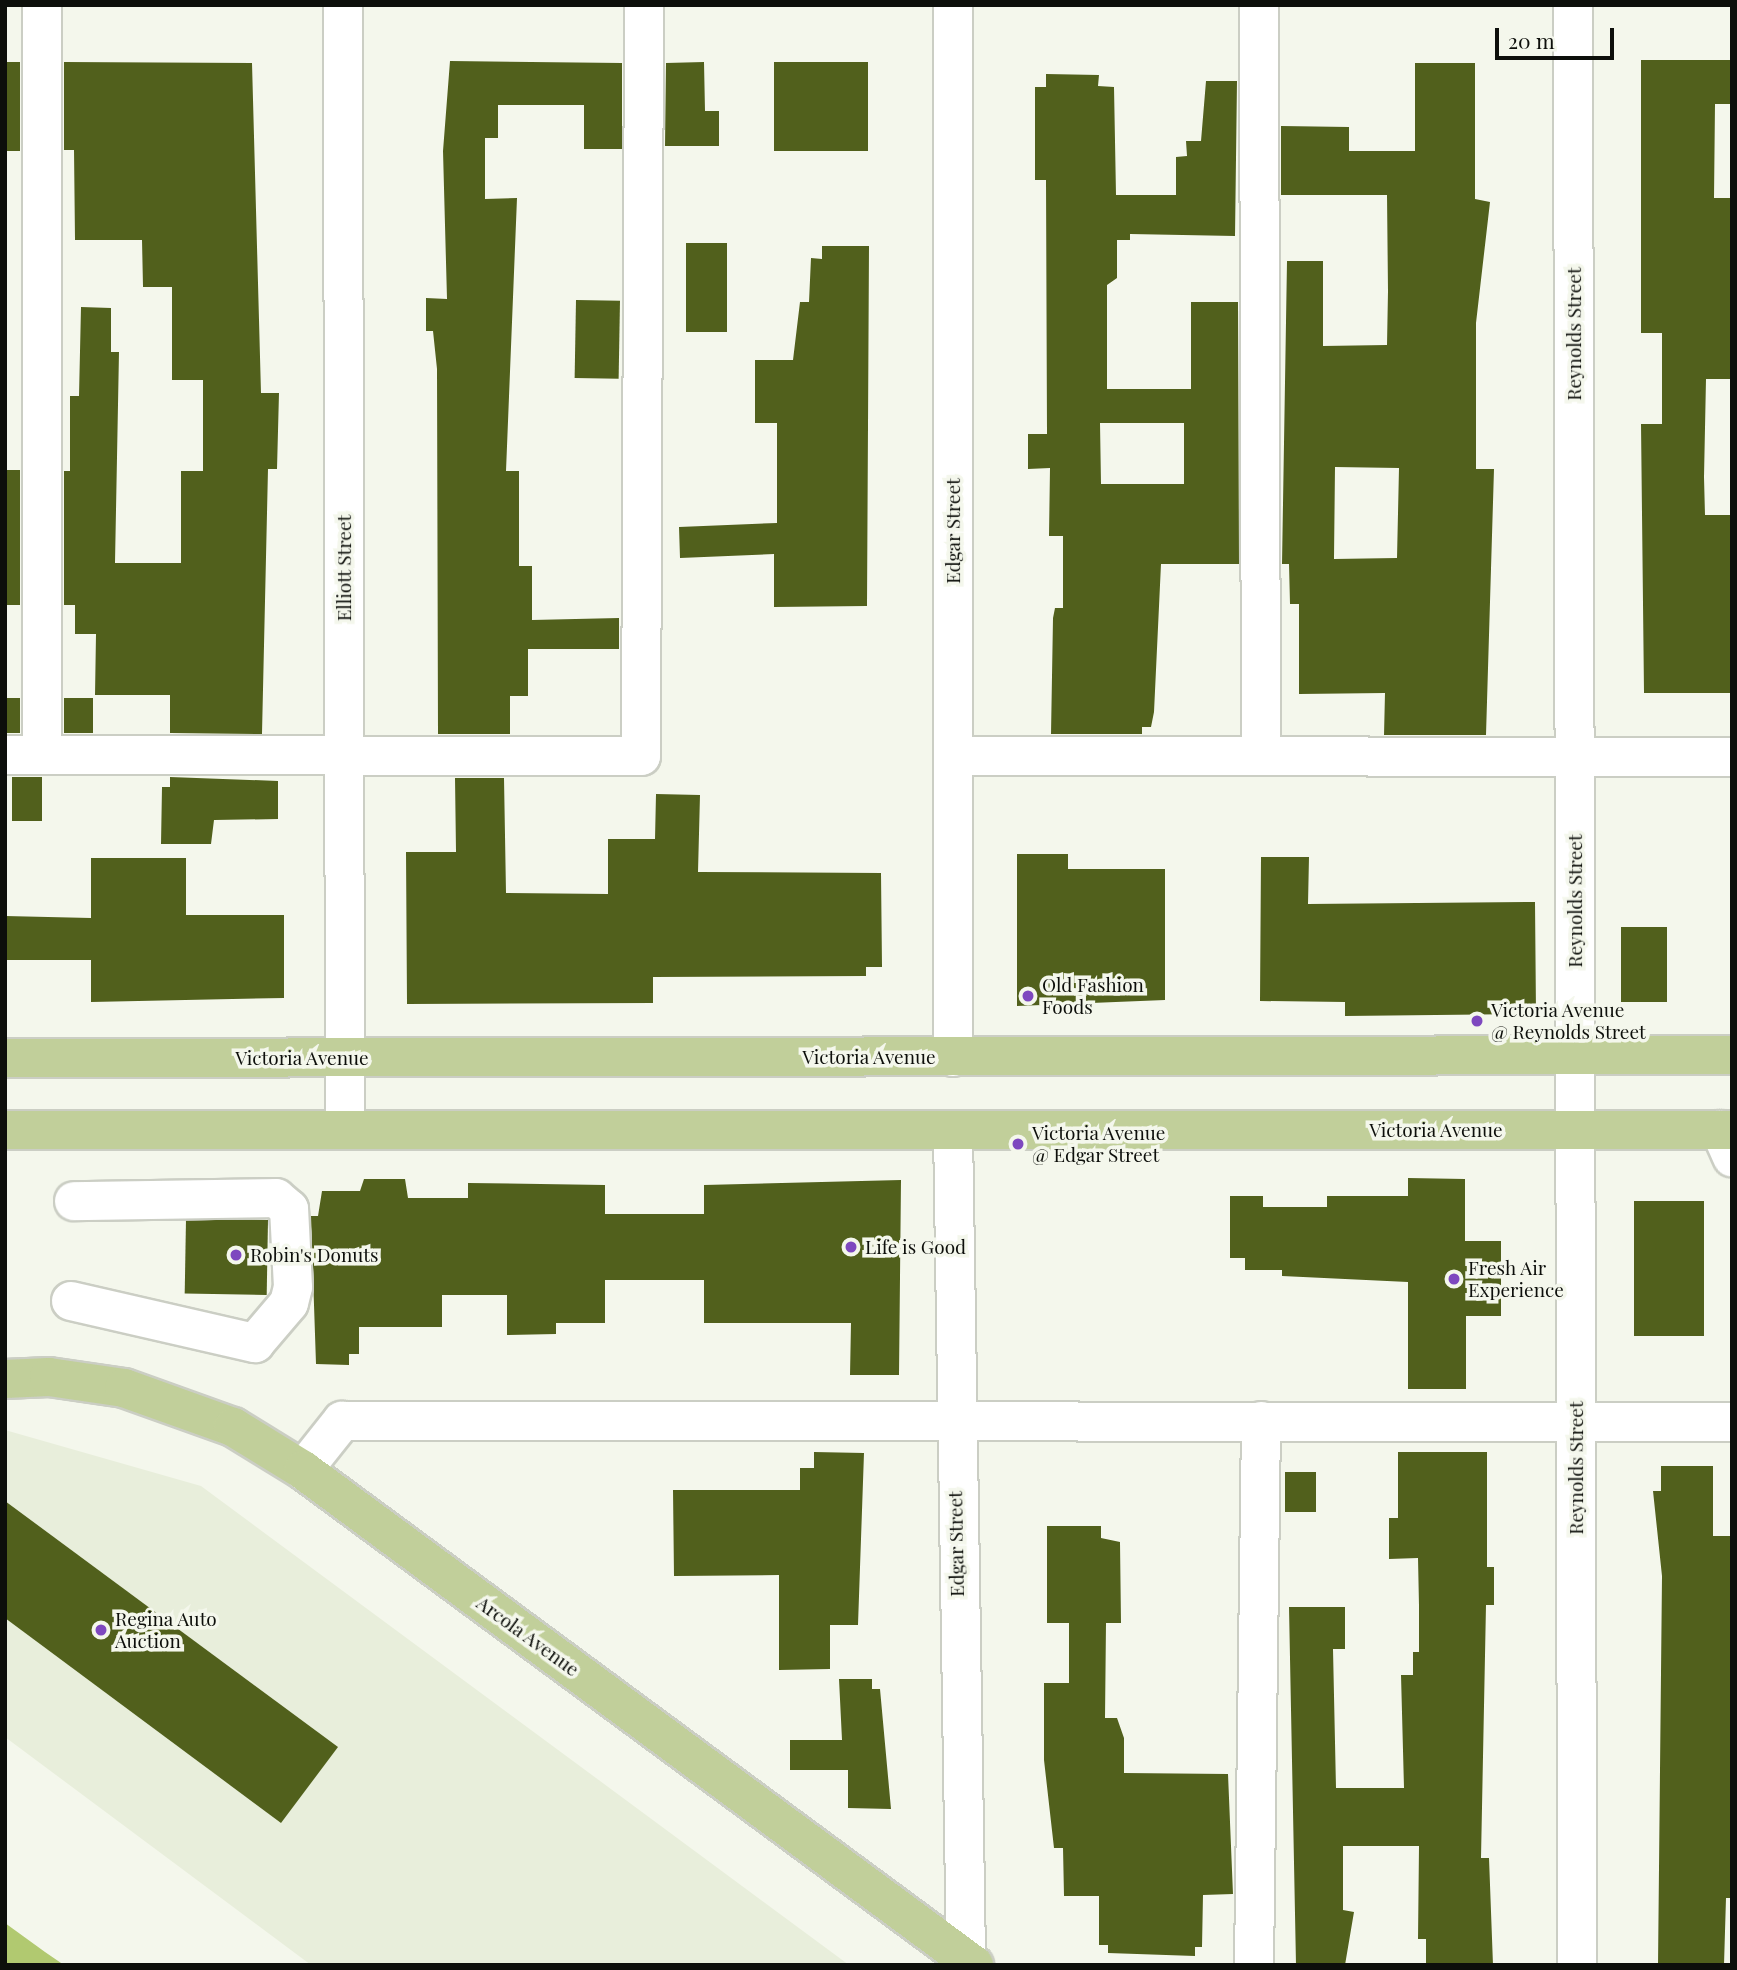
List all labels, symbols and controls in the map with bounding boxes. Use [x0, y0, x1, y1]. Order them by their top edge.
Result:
scale bar [1499, 14, 1618, 58]
text: 20 m [1508, 26, 1555, 54]
street label: Reynolds Street [1563, 267, 1585, 401]
street label: Edgar Street [942, 478, 964, 584]
street label: Elliott Street [333, 515, 355, 621]
street label: Reynolds Street [1564, 834, 1586, 968]
place label: Old Fashion Foods [1042, 974, 1144, 1018]
marker: Old Fashion Foods [1020, 988, 1036, 1004]
place label: Victoria Avenue @ Reynolds Street [1491, 999, 1646, 1043]
marker: Victoria Avenue @ Reynolds Street [1469, 1013, 1485, 1029]
street label: Victoria Avenue [802, 1046, 936, 1068]
street label: Victoria Avenue [235, 1047, 369, 1069]
street label: Victoria Avenue [1369, 1119, 1503, 1141]
place label: Victoria Avenue @ Edgar Street [1032, 1122, 1166, 1166]
marker: Victoria Avenue @ Edgar Street [1010, 1136, 1026, 1152]
place label: Life is Good [865, 1236, 966, 1258]
marker: Life is Good [843, 1239, 859, 1255]
place label: Robin's Donuts [250, 1244, 378, 1266]
marker: Robin's Donuts [228, 1247, 244, 1263]
place label: Fresh Air Experience [1468, 1257, 1564, 1301]
marker: Fresh Air Experience [1446, 1271, 1462, 1287]
street label: Reynolds Street [1565, 1401, 1587, 1535]
street label: Edgar Street [944, 1491, 968, 1597]
street label: Arcola Avenue [472, 1591, 584, 1681]
place label: Regina Auto Auction [115, 1608, 218, 1652]
marker: Regina Auto Auction [93, 1622, 109, 1638]

